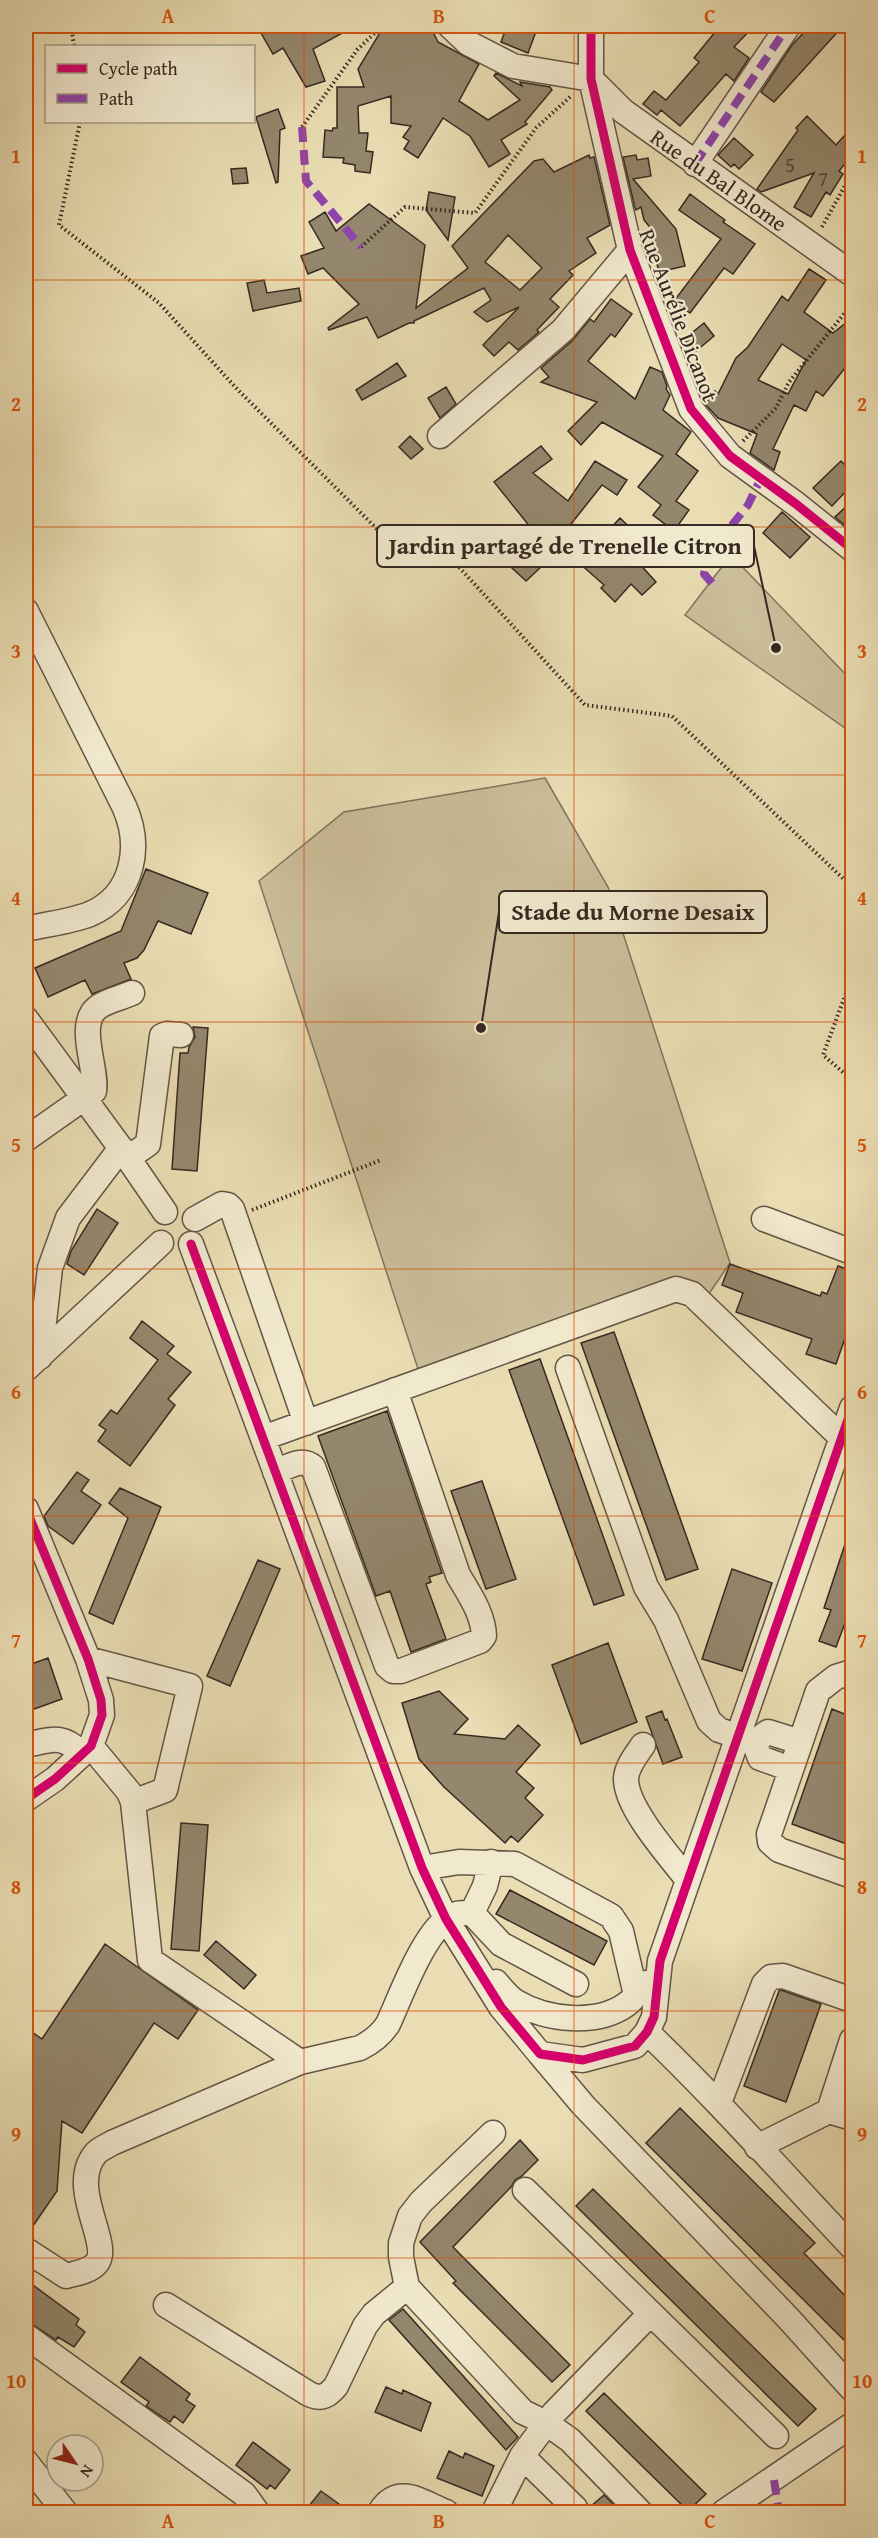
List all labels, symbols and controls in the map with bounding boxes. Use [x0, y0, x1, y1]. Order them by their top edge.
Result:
text: A [162, 1, 175, 30]
text: B [433, 1, 445, 30]
text: C [704, 1, 716, 30]
legend [45, 45, 255, 123]
text: Cycle path [99, 55, 178, 82]
text: Path [99, 85, 134, 112]
street label: Rue du Bal Blome [644, 121, 794, 239]
text: 1 [11, 141, 21, 170]
text: 1 [857, 141, 867, 170]
house number: 5 [785, 150, 795, 179]
house number: 7 [818, 164, 828, 193]
street label: Rue Aurélie Dicanot [631, 224, 727, 406]
text: 2 [11, 389, 21, 418]
text: 2 [857, 389, 867, 418]
callout: Jardin partagé de Trenelle Citron [377, 525, 754, 567]
text: Jardin partagé de Trenelle Citron [384, 528, 742, 563]
text: 3 [11, 636, 21, 665]
text: 3 [857, 636, 867, 665]
text: 4 [11, 883, 21, 912]
text: 4 [857, 883, 867, 912]
callout: Stade du Morne Desaix [499, 891, 767, 933]
text: Stade du Morne Desaix [511, 894, 755, 929]
text: 5 [11, 1130, 21, 1159]
text: 5 [857, 1130, 867, 1159]
text: 6 [11, 1377, 21, 1406]
text: 6 [857, 1377, 867, 1406]
text: 7 [11, 1625, 21, 1654]
text: 7 [857, 1625, 867, 1654]
text: 8 [11, 1872, 21, 1901]
text: 8 [857, 1872, 867, 1901]
text: 9 [11, 2119, 21, 2148]
text: 9 [857, 2119, 867, 2148]
text: 10 [6, 2366, 26, 2395]
text: 10 [852, 2366, 872, 2395]
north arrow [45, 2433, 105, 2493]
text: N [74, 2460, 100, 2483]
text: A [162, 2506, 175, 2535]
text: B [433, 2506, 445, 2535]
text: C [704, 2506, 716, 2535]

